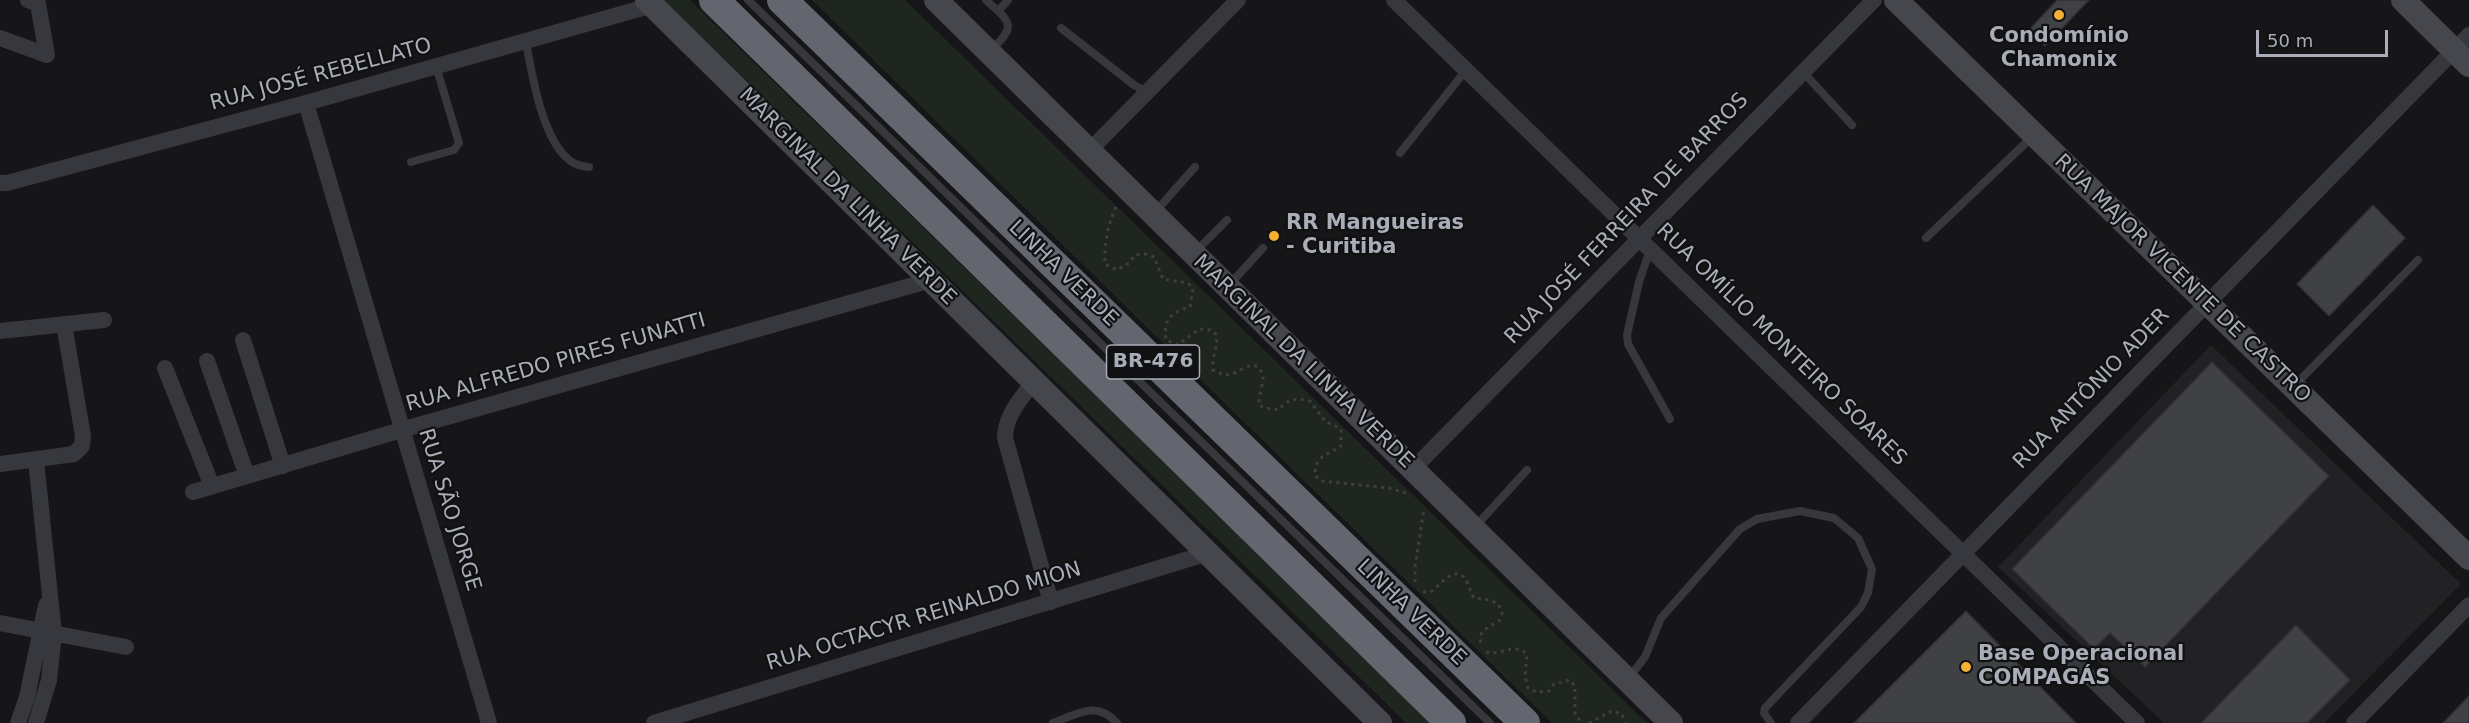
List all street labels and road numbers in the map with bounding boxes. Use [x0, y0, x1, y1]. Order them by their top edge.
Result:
street label: RUA JOSÉ REBELLATO [207, 33, 435, 117]
street label: MARGINAL DA LINHA VERDE [733, 83, 961, 311]
street label: RUA JOSÉ FERREIRA DE BARROS [1500, 88, 1754, 350]
street label: RUA MAJOR VICENTE DE CASTRO [2048, 149, 2316, 409]
street label: LINHA VERDE [1003, 216, 1123, 332]
street label: RUA OMÍLIO MONTEIRO SOARES [1651, 218, 1911, 472]
street label: MARGINAL DA LINHA VERDE [1187, 250, 1419, 474]
street label: RUA ANTÔNIO ADER [2009, 303, 2175, 475]
street label: RUA ALFREDO PIRES FUNATTI [403, 308, 709, 418]
road number: BR-476 [1106, 345, 1200, 379]
street label: RUA SÃO JORGE [412, 426, 486, 594]
street label: LINHA VERDE [1351, 555, 1471, 671]
street label: RUA OCTACYR REINALDO MION [764, 557, 1084, 677]

